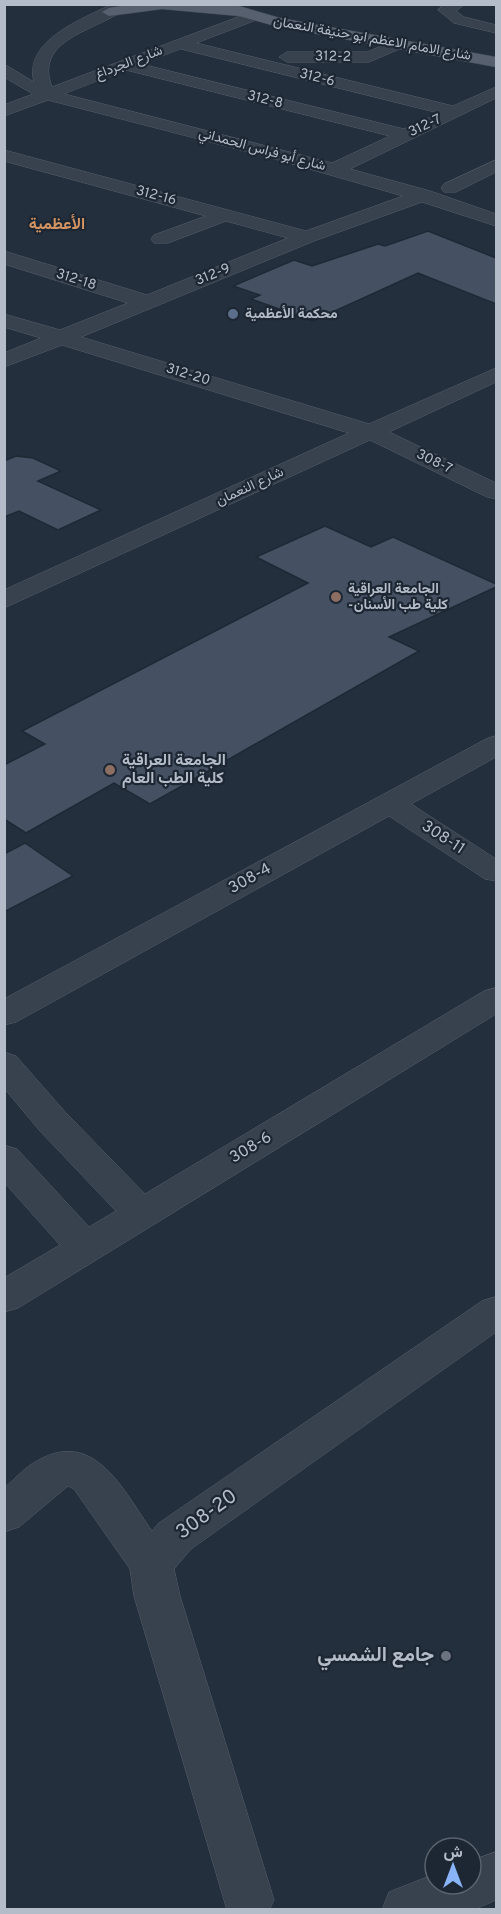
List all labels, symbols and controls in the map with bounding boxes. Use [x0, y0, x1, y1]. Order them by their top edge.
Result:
street label: شارع الامام الاعظم ابو حنيفة النعمان [272, 13, 472, 66]
street label: شارع الجرداغ [93, 42, 165, 85]
street label: 312-2 [315, 48, 351, 66]
street label: 312-6 [297, 65, 337, 91]
street label: 312-8 [245, 87, 285, 113]
street label: 312-7 [406, 111, 444, 141]
street label: شارع أبو فراس الحمداني [196, 125, 327, 177]
street label: 312-16 [134, 182, 178, 210]
district label: الأعظمية [29, 214, 85, 235]
street label: 312-9 [193, 260, 233, 290]
street label: 312-18 [54, 265, 98, 295]
place label: محكمة الأعظمية [245, 305, 338, 323]
marker: محكمة الأعظمية [226, 307, 240, 321]
street label: 312-20 [164, 360, 212, 390]
street label: 308-7 [413, 446, 455, 478]
street label: شارع النعمان [213, 464, 287, 511]
place label: الجامعة العراقية -كلية طب الأسنان [348, 581, 448, 614]
marker: الجامعة العراقية -كلية طب الأسنان [329, 590, 343, 604]
place label: الجامعة العراقية كلية الطب العام [122, 751, 226, 789]
marker: الجامعة العراقية كلية الطب العام [103, 763, 117, 777]
street label: 308-11 [418, 817, 468, 859]
street label: 308-4 [225, 859, 275, 899]
street label: 308-6 [226, 1128, 276, 1168]
street label: 308-20 [171, 1484, 243, 1546]
place label: جامع الشمسي [317, 1643, 434, 1671]
marker: جامع الشمسي [439, 1649, 453, 1663]
north arrow [423, 1836, 483, 1896]
text: ش [443, 1843, 463, 1863]

